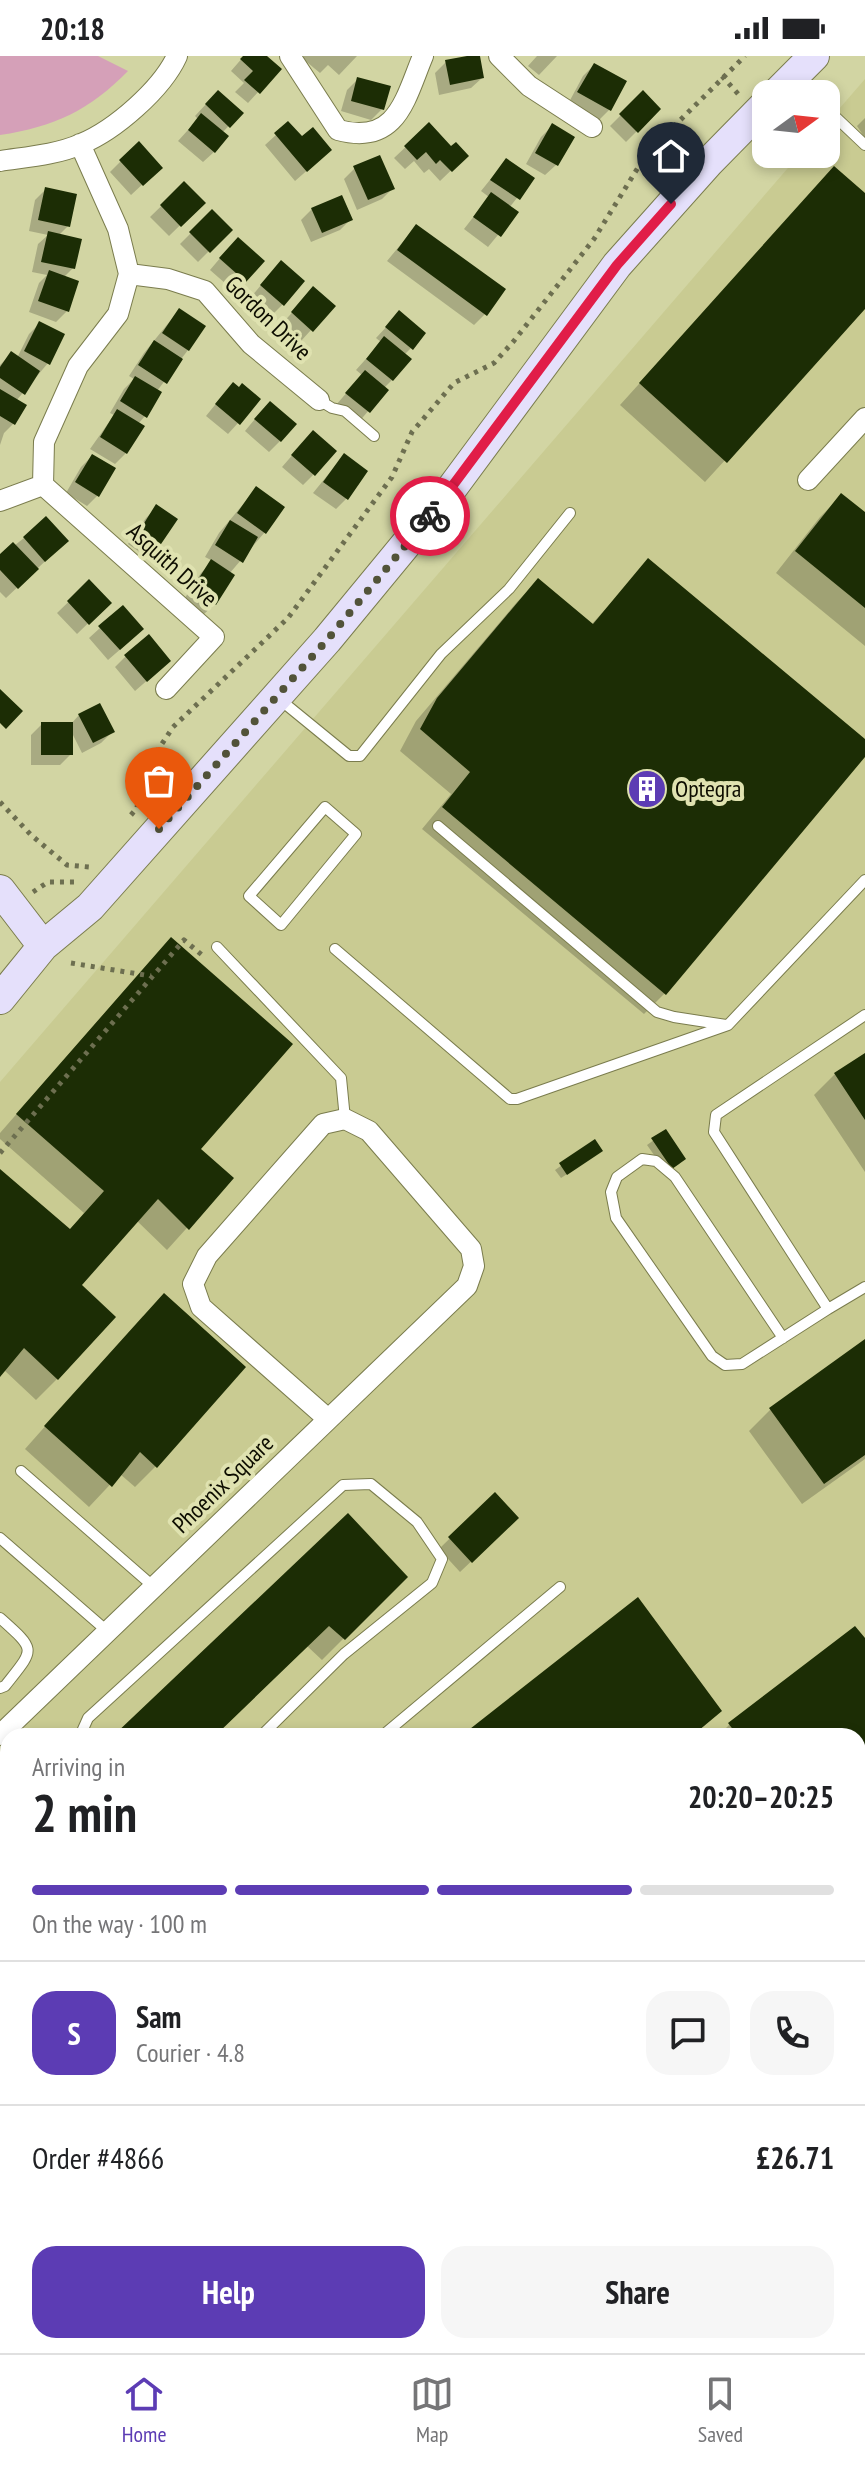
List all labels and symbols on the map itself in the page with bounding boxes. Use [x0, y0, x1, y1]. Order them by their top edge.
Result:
north arrow [752, 80, 840, 168]
pin [637, 122, 705, 204]
street label: Gordon Drive [218, 269, 318, 367]
courier [390, 476, 470, 556]
street label: Asquith Drive [121, 516, 224, 613]
pin [125, 747, 193, 829]
building icon: Optegra [626, 768, 668, 810]
place label: Optegra [675, 773, 741, 804]
street label: Phoenix Square [166, 1428, 280, 1540]

